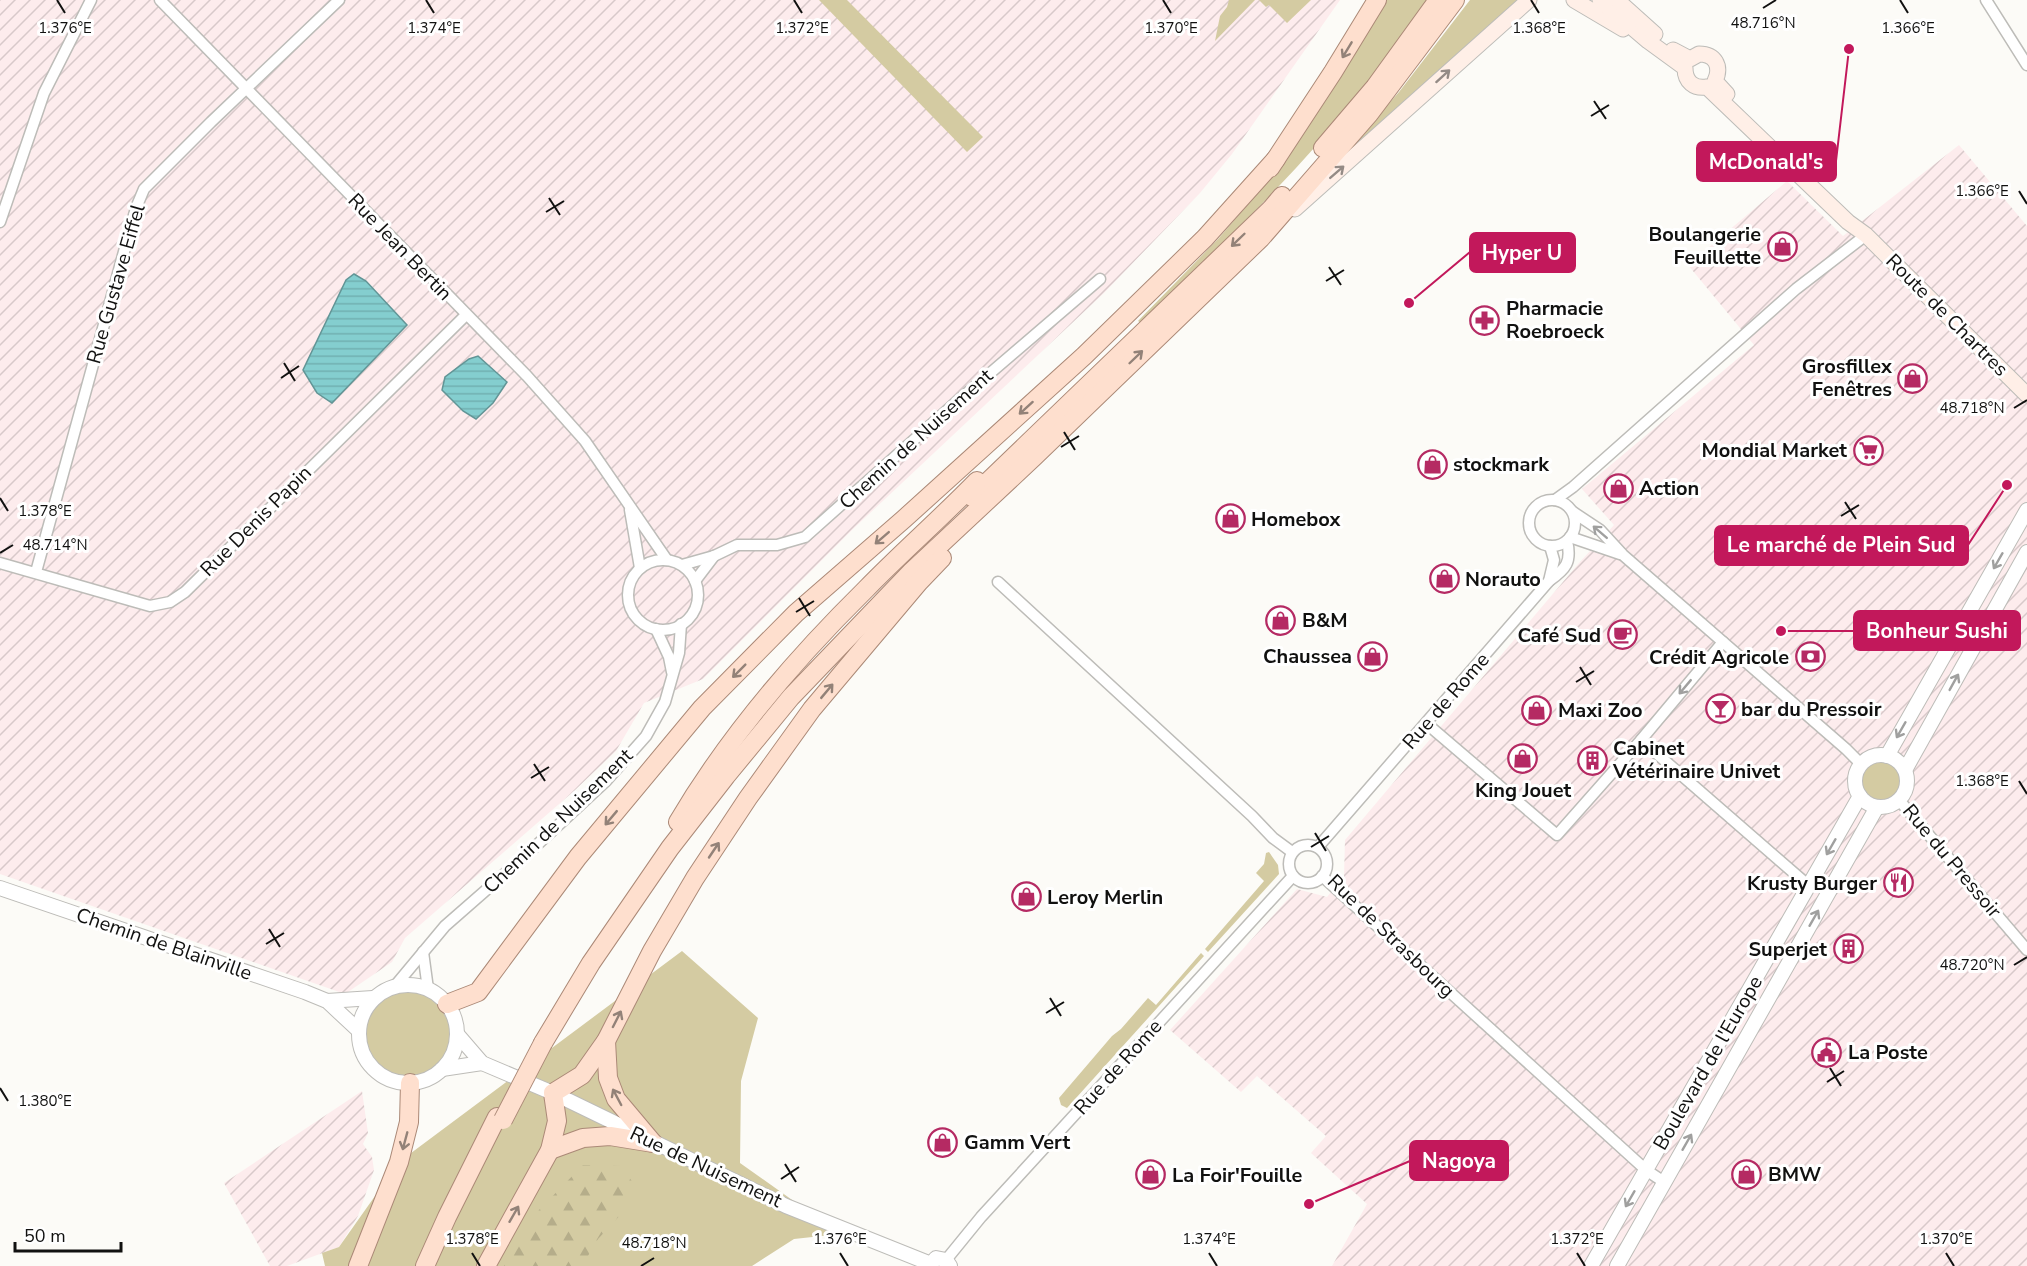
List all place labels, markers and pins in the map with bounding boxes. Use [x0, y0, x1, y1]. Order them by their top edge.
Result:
callout: McDonald's [1697, 142, 1836, 181]
place label: Boulangerie Feuillette [1648, 221, 1761, 271]
shop icon: Boulangerie Feuillette [1766, 230, 1798, 262]
callout: Hyper U [1470, 233, 1575, 272]
place label: Pharmacie Roebroeck [1506, 295, 1605, 345]
pharmacy icon: Pharmacie Roebroeck [1469, 304, 1501, 336]
place label: Grosfillex Fenêtres [1802, 353, 1893, 403]
shop icon: Grosfillex Fenêtres [1897, 362, 1929, 394]
supermarket icon: Mondial Market [1852, 434, 1884, 466]
place label: Mondial Market [1701, 437, 1847, 464]
shop icon: stockmark [1416, 448, 1448, 480]
place label: stockmark [1453, 451, 1550, 478]
shop icon: Action [1602, 472, 1634, 504]
place label: Action [1639, 475, 1699, 502]
shop icon: Homebox [1214, 503, 1246, 535]
place label: Homebox [1251, 506, 1342, 533]
callout: Le marché de Plein Sud [1715, 526, 1968, 565]
shop icon: Norauto [1428, 563, 1460, 595]
place label: Norauto [1465, 566, 1541, 593]
shop icon: B&M [1265, 604, 1297, 636]
place label: B&M [1302, 607, 1348, 634]
callout: Bonheur Sushi [1854, 611, 2020, 650]
cafe icon: Café Sud [1606, 619, 1638, 651]
place label: Café Sud [1517, 622, 1601, 649]
shop icon: Chaussea [1357, 640, 1389, 672]
bank icon: Crédit Agricole [1794, 641, 1826, 673]
place label: Chaussea [1263, 643, 1352, 670]
place label: Crédit Agricole [1649, 644, 1789, 671]
bar icon: bar du Pressoir [1704, 693, 1736, 725]
shop icon: Maxi Zoo [1521, 694, 1553, 726]
place label: bar du Pressoir [1741, 696, 1882, 723]
place label: Maxi Zoo [1558, 697, 1643, 724]
place label: Cabinet Vétérinaire Univet [1612, 735, 1781, 785]
shop icon: King Jouet [1507, 743, 1539, 775]
building icon: Cabinet Vétérinaire Univet [1576, 744, 1608, 776]
place label: King Jouet [1475, 777, 1571, 804]
restaurant icon: Krusty Burger [1882, 867, 1914, 899]
place label: Krusty Burger [1747, 870, 1877, 897]
shop icon: Leroy Merlin [1010, 881, 1042, 913]
place label: Leroy Merlin [1047, 884, 1163, 911]
building icon: Superjet [1832, 933, 1864, 965]
place label: Superjet [1748, 936, 1827, 963]
public building icon: La Poste [1811, 1036, 1843, 1068]
place label: La Poste [1848, 1039, 1928, 1066]
shop icon: Gamm Vert [927, 1126, 959, 1158]
place label: Gamm Vert [964, 1129, 1070, 1156]
callout: Nagoya [1410, 1141, 1508, 1180]
shop icon: BMW [1731, 1158, 1763, 1190]
shop icon: La Foir'Fouille [1135, 1159, 1167, 1191]
place label: BMW [1768, 1161, 1821, 1188]
place label: La Foir'Fouille [1172, 1162, 1302, 1189]

